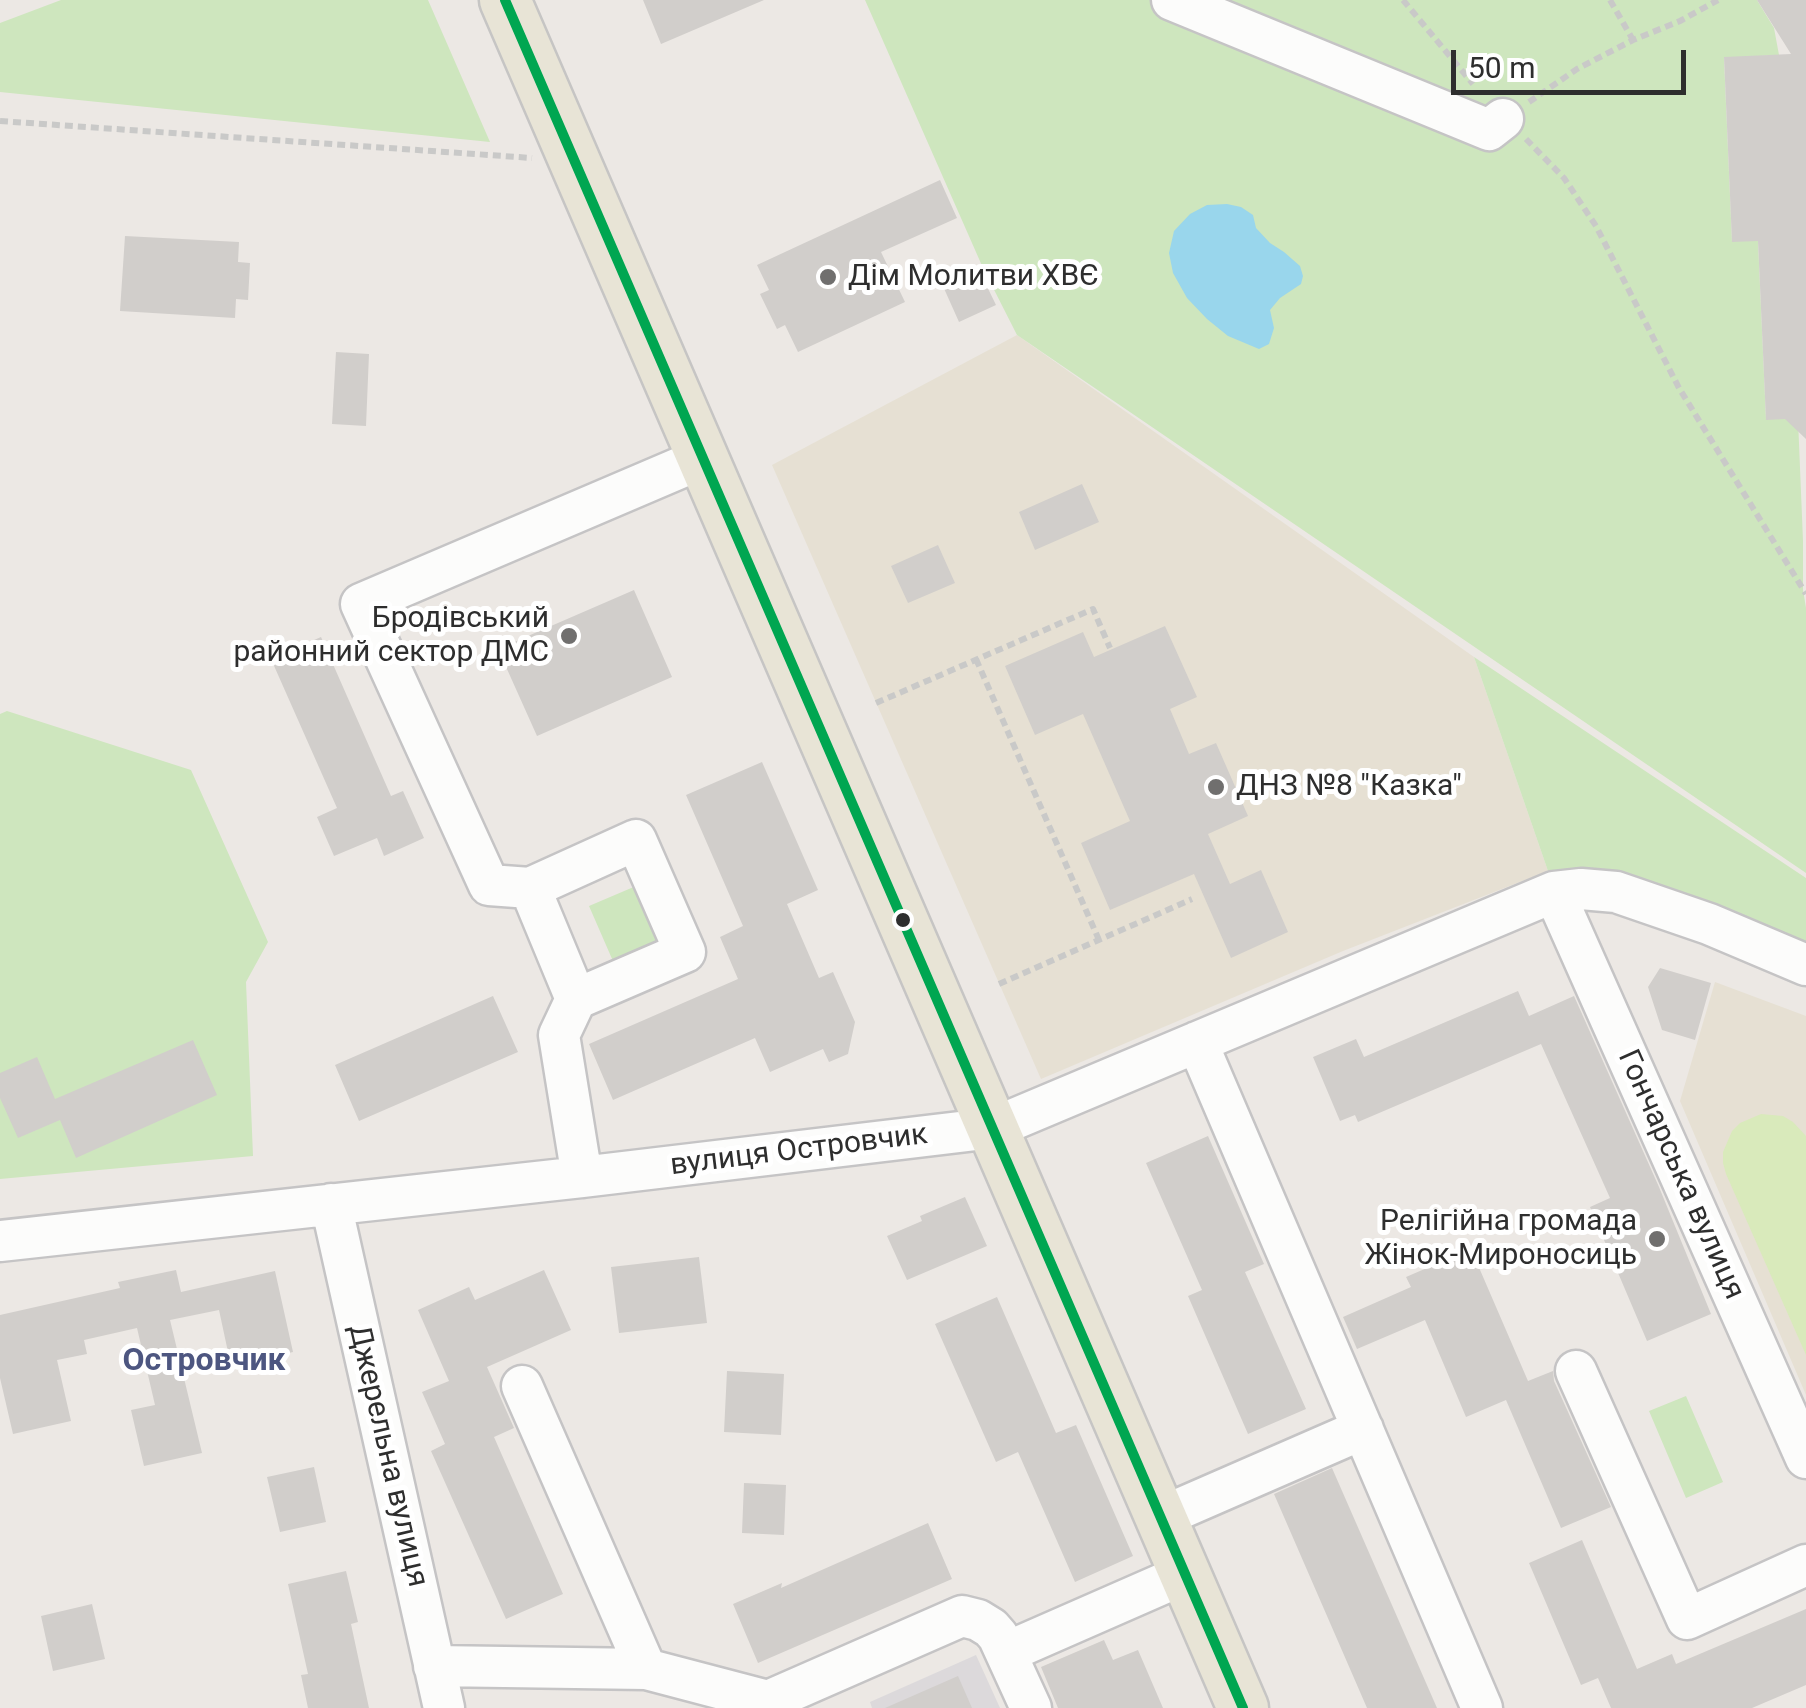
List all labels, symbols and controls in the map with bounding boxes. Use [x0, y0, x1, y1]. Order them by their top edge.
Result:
scale bar [1456, 30, 1691, 92]
text: 50 m [1468, 50, 1535, 85]
place label: Дім Молитви ХВЄ [848, 259, 1099, 295]
marker: Дім Молитви ХВЄ [817, 266, 839, 288]
place label: Бродівський районний сектор ДМС [233, 601, 549, 672]
marker: Бродівський районний сектор ДМС [558, 625, 580, 647]
place label: ДНЗ №8 "Казка" [1236, 769, 1462, 805]
marker: ДНЗ №8 "Казка" [1205, 776, 1227, 798]
unlabelled marker [893, 910, 913, 930]
street label: Гончарська вулиця [1609, 1045, 1751, 1305]
street label: вулиця Островчик [668, 1117, 930, 1185]
place label: Релігійна громада Жінок-Мироносиць [1365, 1204, 1637, 1274]
marker: Релігійна громада Жінок-Мироносиць [1646, 1228, 1668, 1250]
street label: Джерельна вулиця [339, 1321, 435, 1591]
district label: Островчик [122, 1343, 286, 1381]

